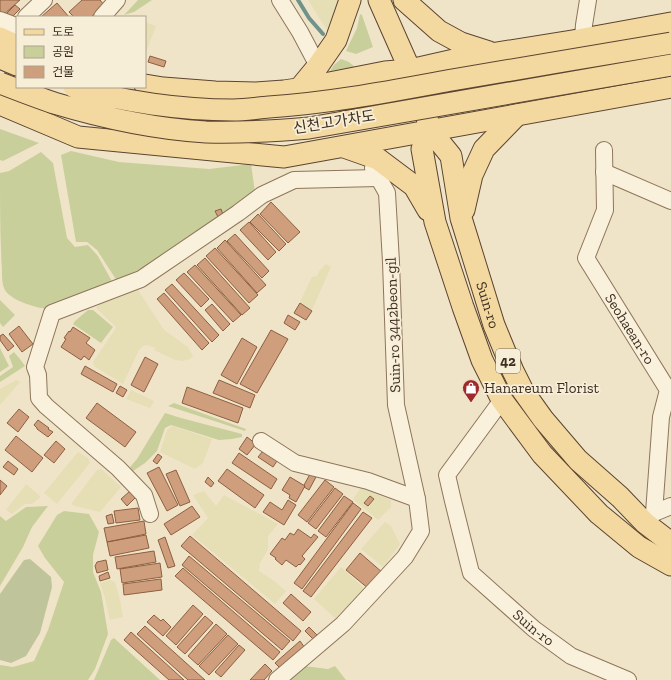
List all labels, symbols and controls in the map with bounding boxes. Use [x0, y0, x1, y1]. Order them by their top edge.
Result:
legend [16, 16, 146, 88]
text: 도로 [52, 25, 74, 39]
text: 공원 [52, 45, 74, 59]
text: 건물 [52, 65, 74, 79]
street label: 신천고가차도 [292, 107, 376, 137]
street label: Suin-ro 3442beon-gil [382, 257, 404, 393]
street label: Suin-ro [472, 279, 504, 331]
street label: Seohaean-ro [601, 290, 659, 368]
road number: 42 [496, 349, 520, 373]
shop icon: Hanareum Florist [461, 378, 481, 403]
place label: Hanareum Florist [484, 379, 600, 397]
street label: Suin-ro [509, 606, 558, 650]

